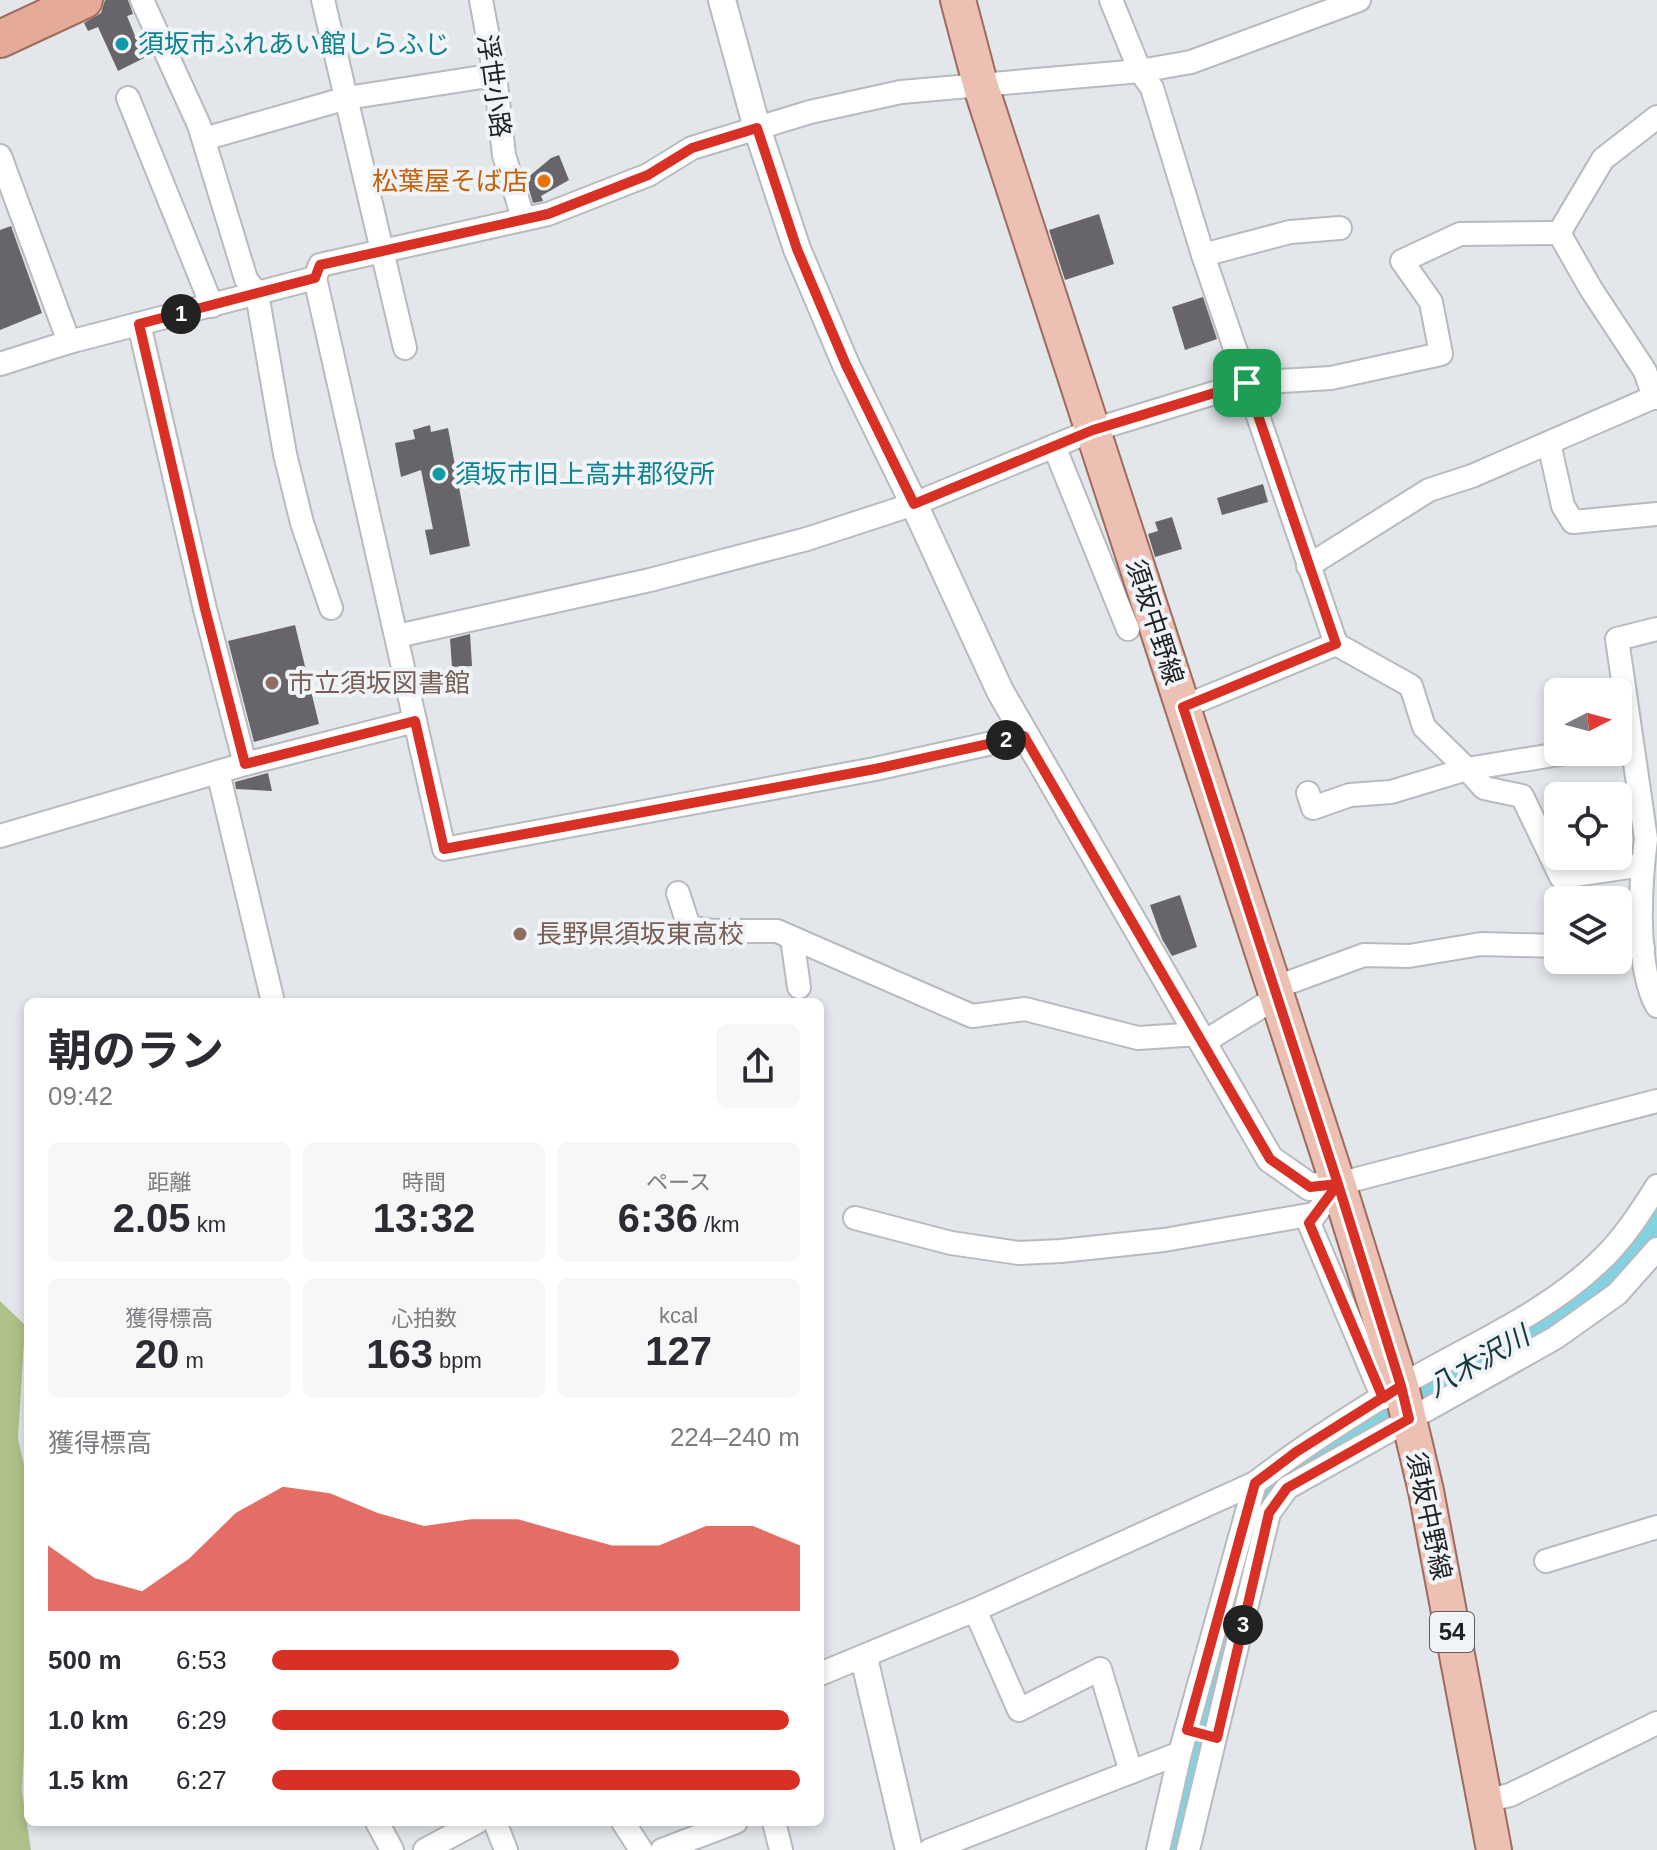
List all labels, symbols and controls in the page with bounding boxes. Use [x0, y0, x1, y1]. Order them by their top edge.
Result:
place label: 須坂市ふれあい館しらふじ [138, 29, 450, 59]
street label: 浮世小路 [472, 32, 516, 140]
marker: 須坂市ふれあい館しらふじ [113, 35, 131, 53]
place label: 松葉屋そば店 [372, 166, 528, 196]
marker: 松葉屋そば店 [535, 172, 553, 190]
pin: 1 [161, 294, 201, 334]
text: 1 [175, 301, 187, 326]
pin [1213, 349, 1281, 417]
icon: arrive [1225, 361, 1269, 405]
place label: 須坂市旧上高井郡役所 [455, 459, 715, 489]
marker: 須坂市旧上高井郡役所 [430, 465, 448, 483]
street label: 須坂中野線 [1121, 556, 1189, 688]
place label: 市立須坂図書館 [288, 668, 470, 698]
marker: 市立須坂図書館 [263, 674, 281, 692]
north arrow [1544, 678, 1632, 766]
map controls [1544, 678, 1632, 974]
pin: 2 [986, 720, 1026, 760]
text: 2 [1000, 727, 1012, 752]
button: locate [1544, 782, 1632, 870]
button: layers [1544, 886, 1632, 974]
place label: 長野県須坂東高校 [536, 919, 744, 949]
marker: 長野県須坂東高校 [511, 925, 529, 943]
button: share [716, 1024, 800, 1108]
text: 朝のラン [48, 1026, 224, 1075]
text: 09:42 [48, 1081, 113, 1111]
text: 距離 [147, 1170, 191, 1195]
text: 時間 [402, 1170, 446, 1195]
text: ペース [646, 1170, 711, 1195]
text: 2.05 [113, 1196, 191, 1240]
text: 13:32 [373, 1196, 475, 1240]
text: 6:36 [618, 1196, 698, 1240]
text: km [191, 1212, 226, 1237]
text: /km [698, 1212, 739, 1237]
text: kcal [659, 1303, 698, 1328]
text: 獲得標高 [125, 1306, 213, 1331]
text: 心拍数 [391, 1306, 457, 1331]
water label: 八木沢川 [1422, 1319, 1537, 1403]
text: 127 [645, 1329, 712, 1373]
text: 20 [135, 1332, 179, 1376]
text: 163 [366, 1332, 433, 1376]
text: m [179, 1348, 204, 1373]
text: bpm [433, 1348, 482, 1373]
text: 224–240 m [670, 1422, 800, 1452]
text: 獲得標高 [48, 1428, 152, 1458]
street label: 須坂中野線 [1401, 1449, 1457, 1583]
pin: 3 [1223, 1605, 1263, 1645]
text: 3 [1237, 1612, 1249, 1637]
road number: 54 [1430, 1612, 1474, 1652]
text: 500 m [48, 1645, 122, 1675]
text: 6:53 [176, 1645, 227, 1675]
text: 1.0 km [48, 1705, 129, 1735]
text: 6:29 [176, 1705, 227, 1735]
text: 1.5 km [48, 1765, 129, 1795]
text: 6:27 [176, 1765, 227, 1795]

